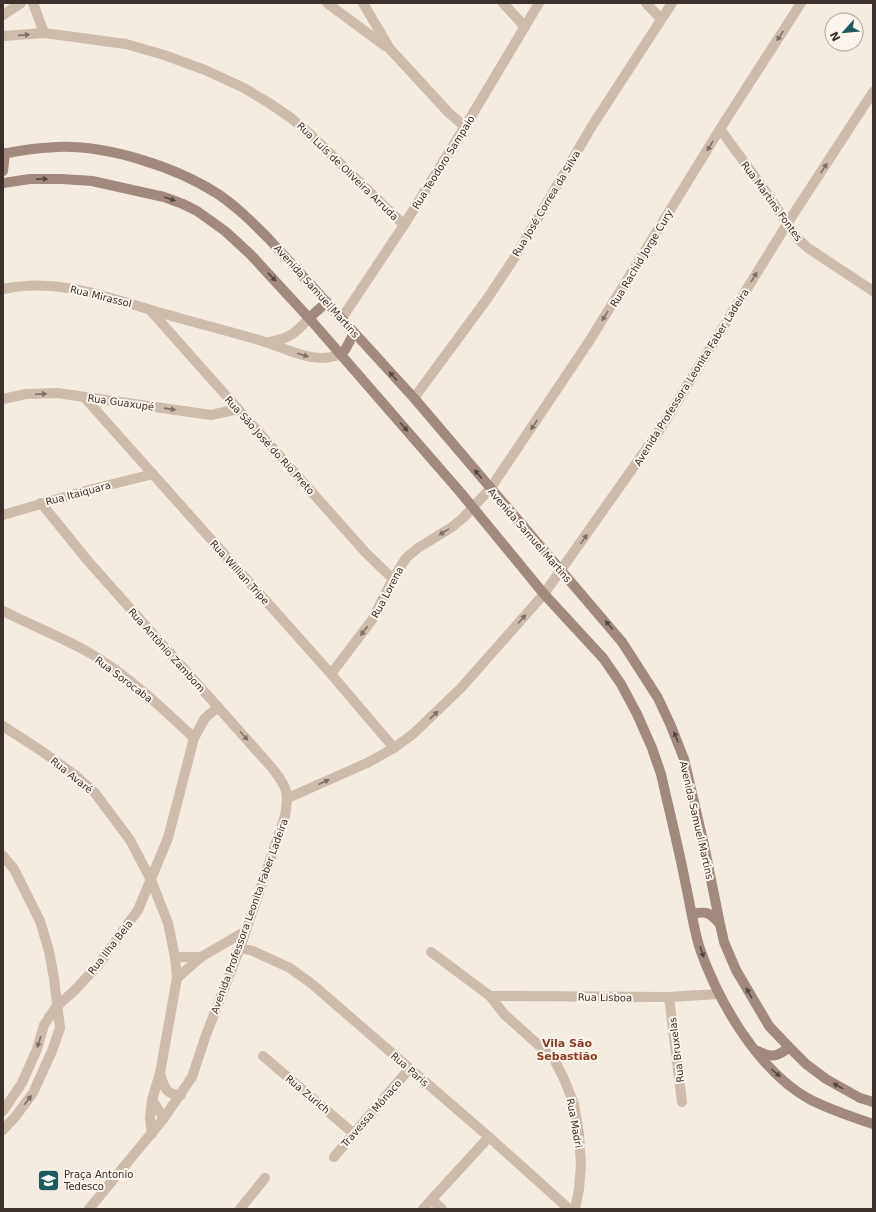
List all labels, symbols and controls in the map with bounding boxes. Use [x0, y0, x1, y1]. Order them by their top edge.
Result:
north arrow [824, 12, 864, 52]
text: N [828, 29, 843, 43]
one-way arrow [776, 30, 783, 42]
one-way arrow [18, 31, 30, 38]
street label: Rua Teodoro Sampaio [410, 114, 477, 211]
street label: Rua Luís de Oliveira Arruda [295, 120, 400, 223]
one-way arrow [706, 141, 714, 151]
street label: Rua José Correa da Silva [510, 148, 582, 258]
street label: Rua Martins Fontes [739, 159, 804, 243]
one-way arrow [820, 163, 828, 173]
one-way arrow [36, 176, 49, 182]
one-way arrow [164, 196, 176, 202]
street label: Rua Rachid Jorge Cury [608, 208, 675, 309]
street label: Avenida Samuel Martins [272, 243, 361, 340]
one-way arrow [751, 271, 758, 283]
one-way arrow [267, 272, 276, 282]
street label: Rua Mirassol [69, 284, 133, 309]
street label: Avenida Professora Leonita Faber Ladeira [632, 287, 751, 468]
one-way arrow [602, 310, 609, 322]
one-way arrow [297, 352, 309, 358]
one-way arrow [389, 371, 398, 381]
one-way arrow [35, 391, 48, 397]
street label: Rua Guaxupé [87, 392, 155, 413]
street label: Rua São José do Rio Preto [223, 394, 317, 497]
one-way arrow [164, 406, 176, 412]
one-way arrow [530, 419, 538, 430]
one-way arrow [399, 422, 408, 432]
one-way arrow [474, 470, 483, 479]
street label: Rua Itaiquara [44, 480, 112, 507]
street label: Avenida Samuel Martins [486, 486, 573, 585]
one-way arrow [438, 529, 449, 536]
one-way arrow [580, 533, 588, 544]
street label: Rua Willian Tripe [208, 538, 271, 607]
street label: Rua Lorena [369, 565, 405, 620]
street label: Rua Antônio Zambom [126, 606, 207, 694]
one-way arrow [517, 614, 526, 624]
one-way arrow [604, 620, 613, 631]
one-way arrow [360, 626, 368, 636]
street label: Rua Sorocaba [93, 654, 154, 704]
one-way arrow [429, 710, 439, 719]
one-way arrow [672, 730, 678, 742]
one-way arrow [239, 731, 249, 741]
street label: Rua Avaré [49, 755, 95, 796]
street label: Avenida Samuel Martins [678, 760, 715, 880]
one-way arrow [318, 779, 330, 785]
street label: Avenida Professora Leonita Faber Ladeira [209, 817, 290, 1015]
street label: Rua Ilha Bela [86, 918, 135, 976]
one-way arrow [699, 946, 705, 958]
one-way arrow [746, 987, 752, 999]
street label: Rua Lisboa [578, 992, 632, 1003]
street label: Rua Bruxelas [667, 1017, 686, 1083]
one-way arrow [36, 1036, 42, 1048]
district label: Vila São Sebastião [536, 1037, 598, 1063]
street label: Rua Paris [389, 1050, 431, 1089]
one-way arrow [771, 1069, 781, 1078]
street label: Rua Zurich [283, 1073, 332, 1116]
street label: Travessa Mônaco [339, 1077, 404, 1150]
one-way arrow [832, 1082, 844, 1089]
one-way arrow [24, 1095, 32, 1106]
street label: Rua Madri [565, 1097, 584, 1149]
school or university icon: Praça Antonio Tedesco [36, 1167, 62, 1193]
place label: Praça Antonio Tedesco [63, 1169, 133, 1192]

